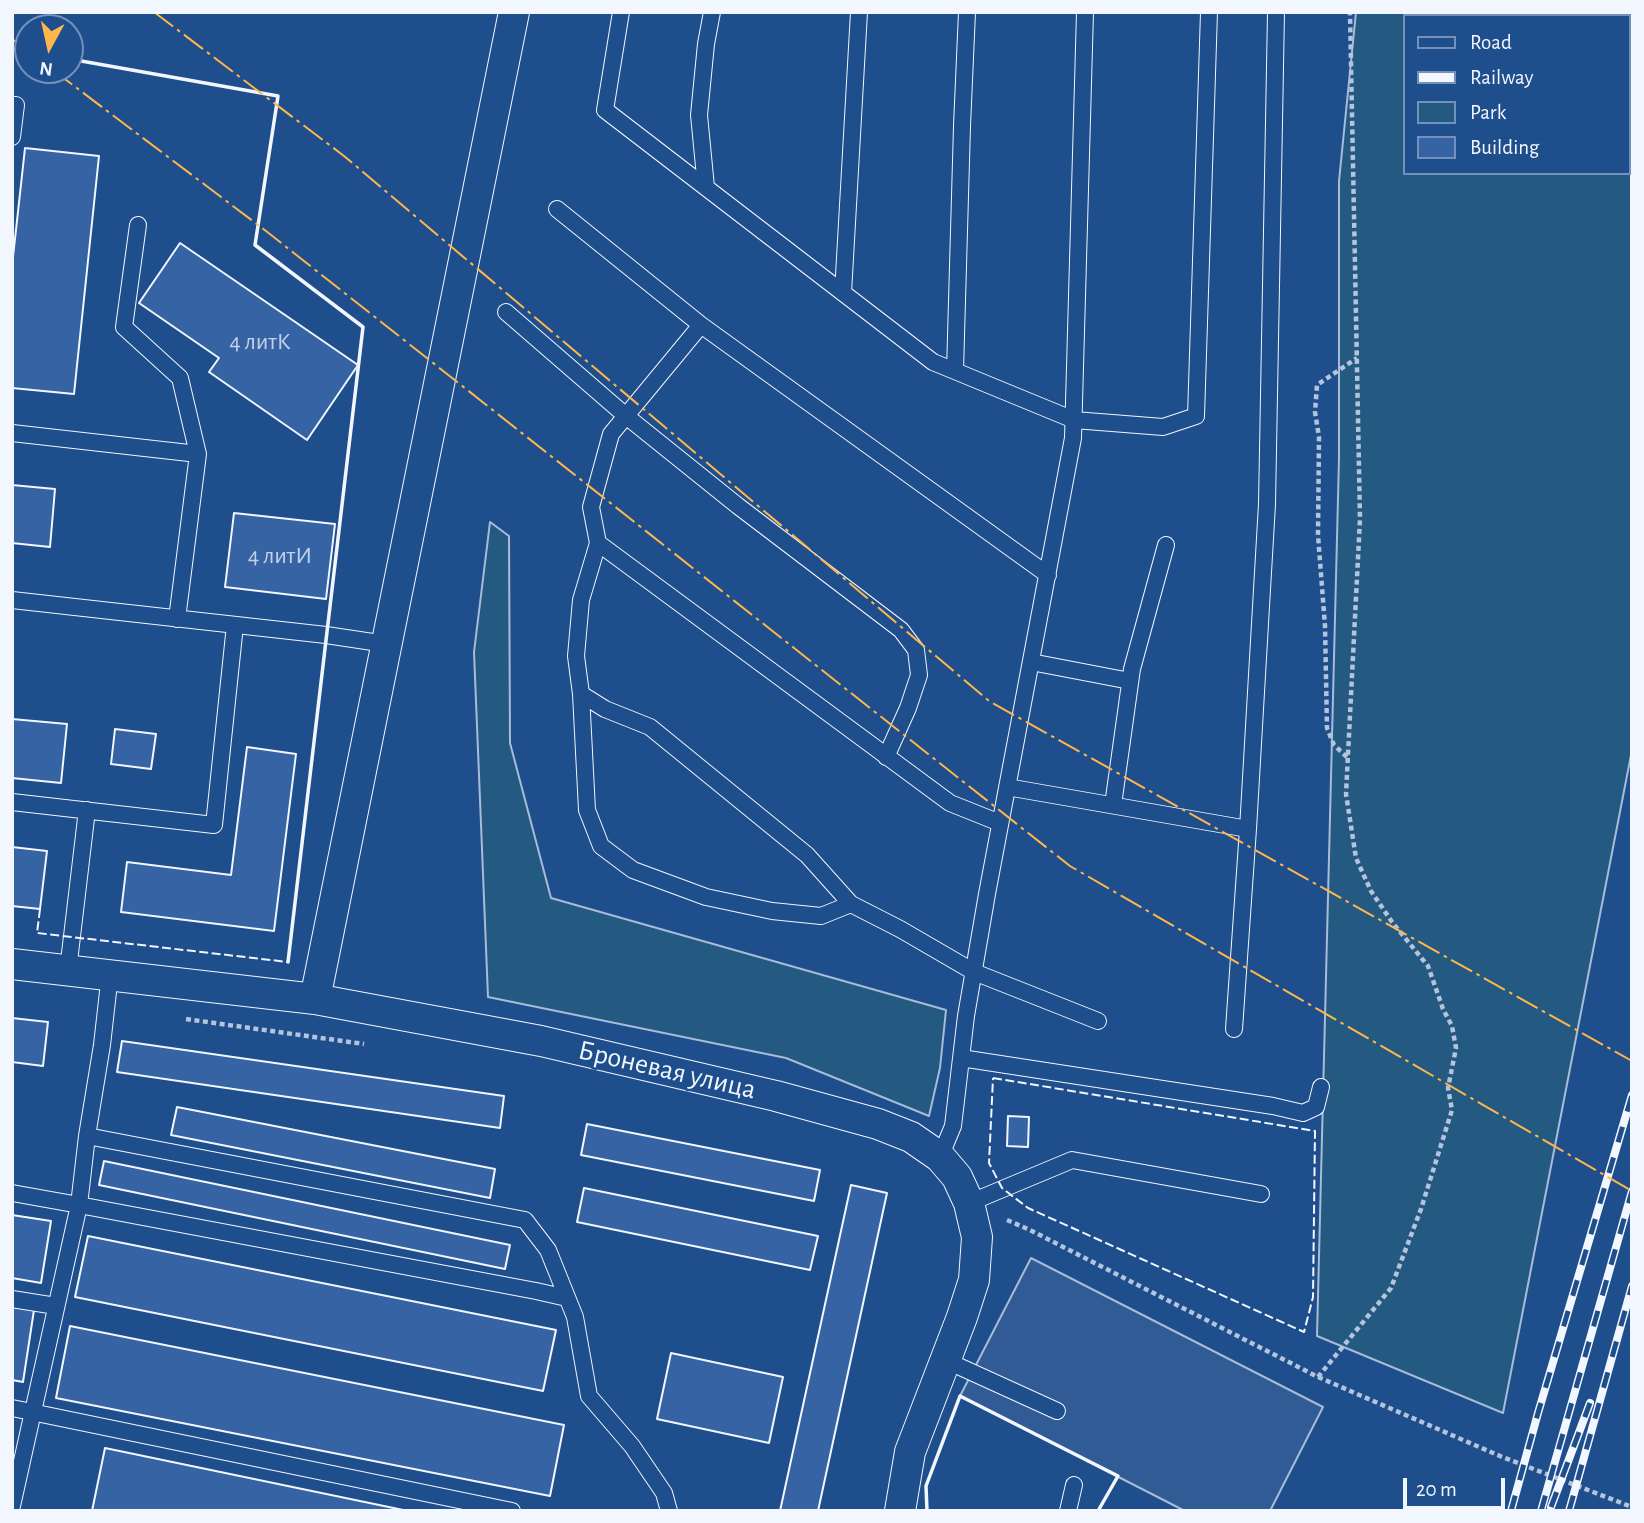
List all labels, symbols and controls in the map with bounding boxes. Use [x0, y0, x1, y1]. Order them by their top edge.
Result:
north arrow [14, 14, 84, 84]
legend [1402, 14, 1630, 175]
text: Road [1470, 32, 1512, 53]
text: N [38, 58, 54, 79]
text: Railway [1470, 67, 1533, 88]
text: Park [1470, 102, 1506, 123]
text: Building [1470, 137, 1539, 158]
house number: 4 литК [229, 328, 291, 356]
house number: 4 литИ [248, 542, 312, 570]
street label: Броневая улица [575, 1033, 759, 1107]
scale bar [1406, 1464, 1508, 1508]
text: 20 m [1416, 1479, 1457, 1500]

